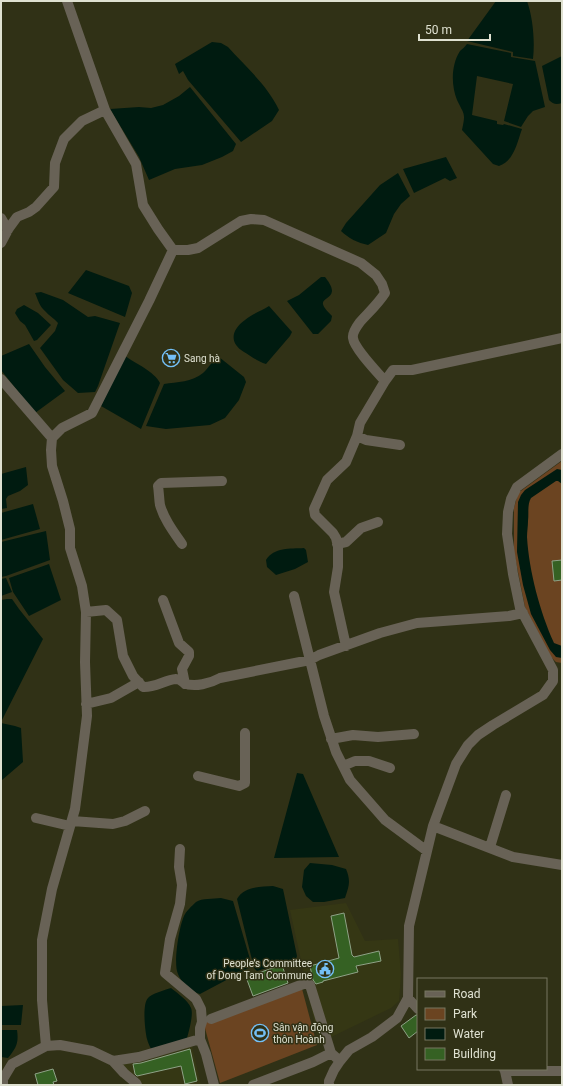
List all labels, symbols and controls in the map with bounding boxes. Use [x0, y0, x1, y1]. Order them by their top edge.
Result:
scale bar [419, 16, 490, 42]
text: 50 m [425, 23, 452, 37]
supermarket icon: Sang hà [161, 348, 181, 368]
place label: Sang hà [184, 353, 220, 364]
place label: People’s Committee of Dong Tam Commune [206, 958, 312, 981]
public building icon: People’s Committee of Dong Tam Commune [315, 959, 335, 979]
legend [417, 978, 547, 1070]
text: Road [453, 987, 481, 1001]
text: Park [453, 1007, 478, 1021]
place label: Sân vận động thôn Hoành [273, 1022, 333, 1045]
sports icon: Sân vận động thôn Hoành [250, 1023, 270, 1043]
text: Water [453, 1027, 484, 1041]
text: Building [453, 1047, 496, 1061]

